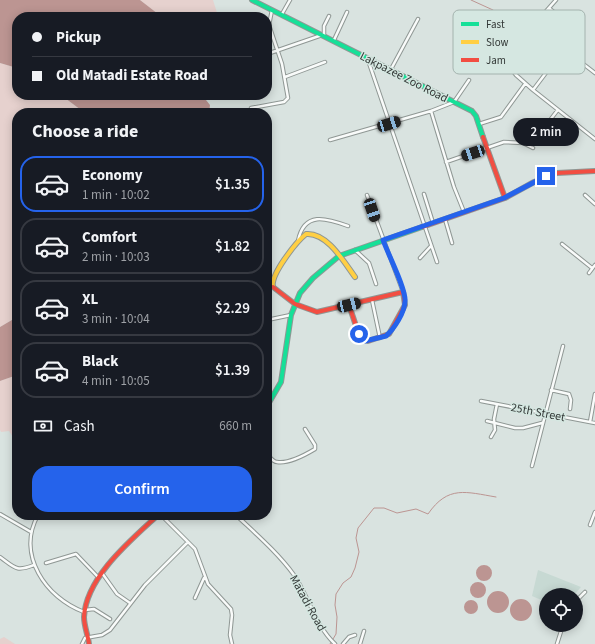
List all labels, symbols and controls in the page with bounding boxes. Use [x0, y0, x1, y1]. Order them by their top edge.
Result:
legend [453, 10, 585, 74]
text: Fast [486, 17, 505, 32]
text: Pickup [56, 27, 101, 48]
text: Slow [486, 35, 509, 50]
street label: Lakpazee Zoo Road [357, 48, 451, 107]
text: Jam [486, 53, 506, 68]
text: Old Matadi Estate Road [56, 65, 208, 86]
car [376, 115, 402, 133]
callout: 2 min [513, 118, 579, 146]
text: Choose a ride [32, 119, 138, 144]
text: 2 min [531, 123, 561, 141]
car [460, 144, 486, 162]
text: Economy [82, 165, 143, 186]
icon: car [34, 166, 70, 202]
route end [537, 167, 555, 185]
text: $1.35 [215, 174, 250, 195]
text: 1 min · 10:02 [82, 186, 150, 204]
car [362, 197, 382, 223]
text: Comfort [82, 227, 137, 248]
icon: car [34, 228, 70, 264]
text: $1.82 [215, 236, 250, 257]
text: 2 min · 10:03 [82, 248, 150, 266]
text: XL [82, 289, 98, 310]
icon: car [34, 290, 70, 326]
car [336, 296, 362, 314]
text: $2.29 [215, 298, 250, 319]
text: 3 min · 10:04 [82, 310, 150, 328]
route start [350, 325, 368, 343]
text: Black [82, 351, 119, 372]
icon: car [34, 352, 70, 388]
text: $1.39 [215, 360, 250, 381]
text: 4 min · 10:05 [82, 372, 150, 390]
street label: 25th Street [509, 399, 567, 426]
icon: cash [32, 415, 54, 437]
text: Cash [64, 416, 95, 437]
text: 660 m [219, 417, 252, 435]
button: Confirm [32, 466, 252, 512]
street label: Matadi Road [285, 572, 330, 635]
map controls [539, 588, 583, 632]
button: locate [539, 588, 583, 632]

